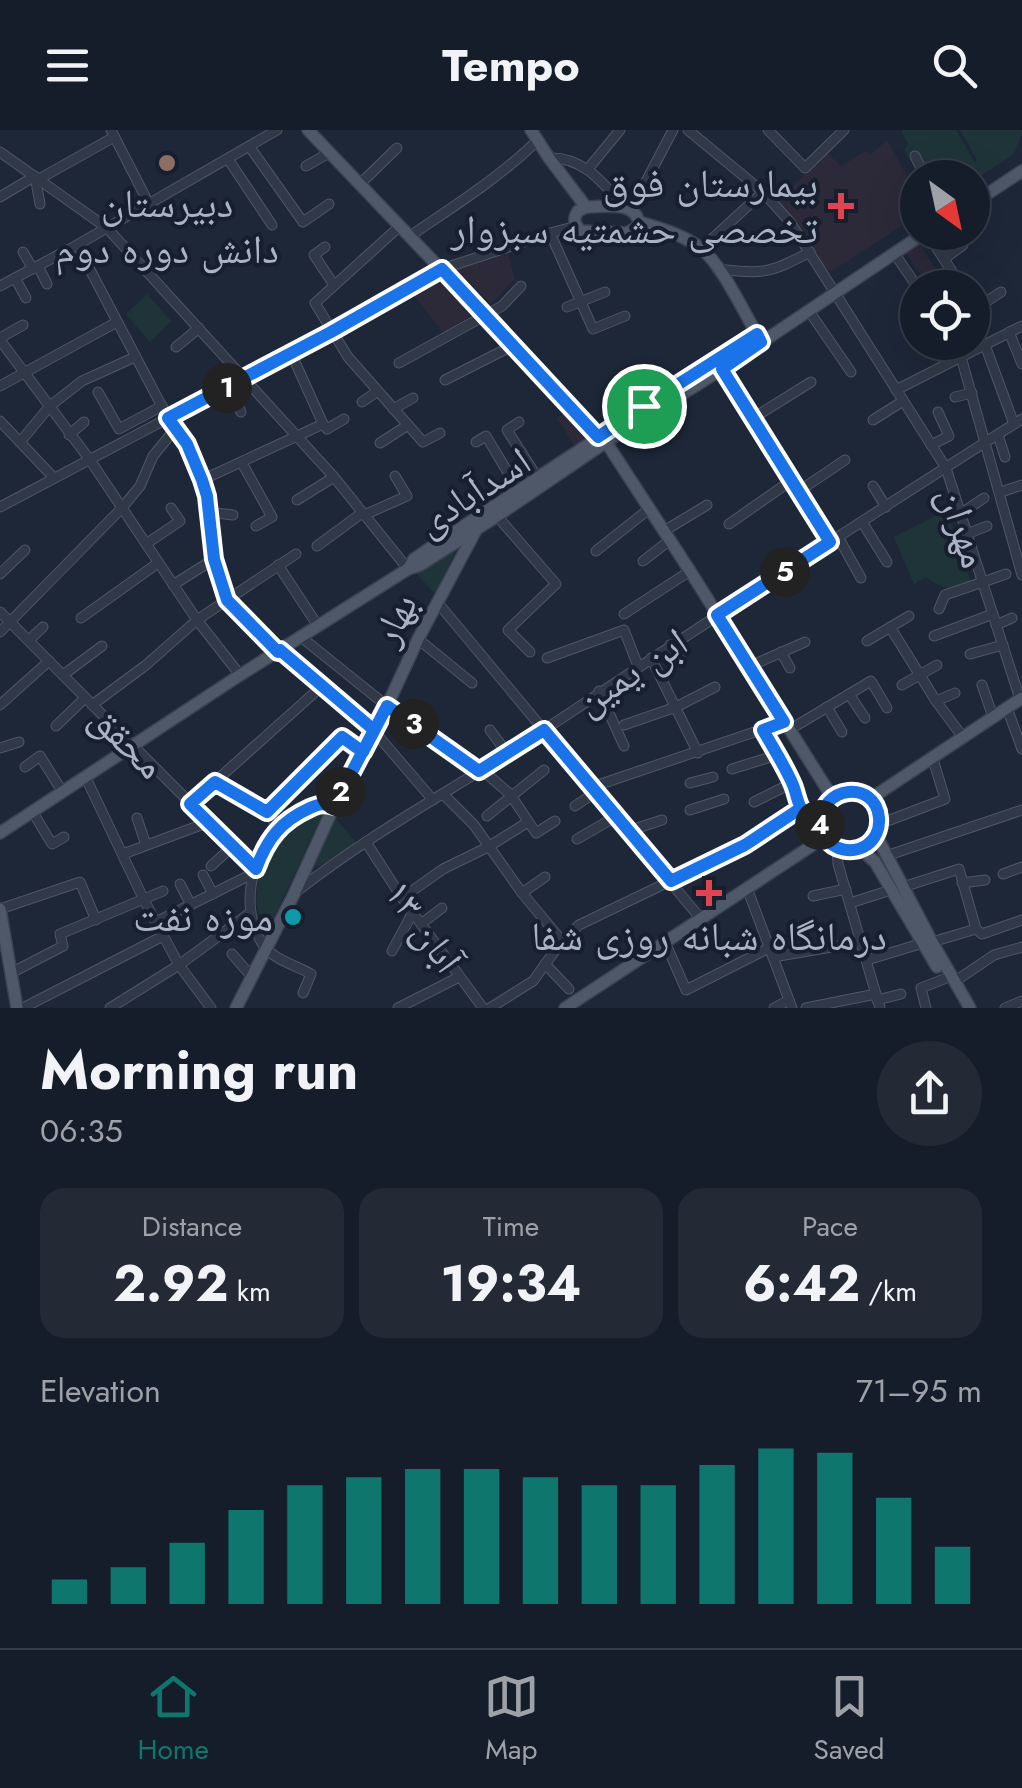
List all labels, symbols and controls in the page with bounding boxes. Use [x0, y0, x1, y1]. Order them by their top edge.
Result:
text: Tempo [442, 33, 580, 98]
icon: menu [40, 38, 95, 93]
icon: search [927, 38, 982, 93]
marker: دبیرستان دانش دوره دوم [156, 152, 178, 174]
place label: بیمارستان فوق تخصصی حشمتیه سبزوار [450, 154, 818, 258]
north arrow [900, 160, 990, 250]
map controls [900, 160, 990, 360]
place label: دبیرستان دانش دوره دوم [55, 174, 279, 278]
marker: بیمارستان فوق تخصصی حشمتیه سبزوار [828, 193, 854, 219]
button: locate [900, 270, 990, 360]
pin: 1 [202, 363, 252, 413]
pin [602, 364, 687, 449]
text: 1 [220, 367, 234, 408]
icon: arrive [617, 379, 672, 434]
street label: اسدآبادی [404, 432, 542, 550]
street label: مهران [924, 479, 1004, 575]
pin: 5 [760, 547, 810, 597]
text: 5 [776, 551, 794, 592]
street label: بهار [356, 583, 432, 656]
street label: ابن یمین [563, 613, 699, 729]
street label: محقق [77, 690, 179, 792]
pin: 3 [389, 699, 439, 749]
text: 3 [405, 703, 423, 744]
pin: 2 [316, 767, 366, 817]
text: 2 [332, 771, 350, 812]
pin: 4 [795, 800, 845, 850]
text: 4 [810, 804, 830, 845]
street label: ۱۳ آبان [371, 868, 477, 985]
marker: درمانگاه شبانه روزی شفا [696, 880, 722, 906]
place label: موزه نفت [133, 888, 273, 946]
marker: موزه نفت [282, 906, 304, 928]
place label: درمانگاه شبانه روزی شفا [531, 907, 887, 965]
text: Morning run [40, 1030, 358, 1110]
button: share [877, 1041, 982, 1146]
text: 06:35 [40, 1108, 123, 1154]
text: Distance [142, 1206, 242, 1247]
text: Time [483, 1206, 539, 1247]
text: Pace [802, 1206, 858, 1247]
text: 2.92 [113, 1247, 228, 1320]
text: 19:34 [441, 1247, 581, 1320]
text: 6:42 [743, 1247, 860, 1320]
text: km [228, 1271, 271, 1312]
text: /km [860, 1271, 917, 1312]
text: Elevation [40, 1368, 161, 1414]
text: 71–95 m [856, 1368, 982, 1414]
tab: Home [137, 1669, 209, 1770]
tab: Map [484, 1669, 539, 1770]
tab: Saved [814, 1669, 885, 1770]

